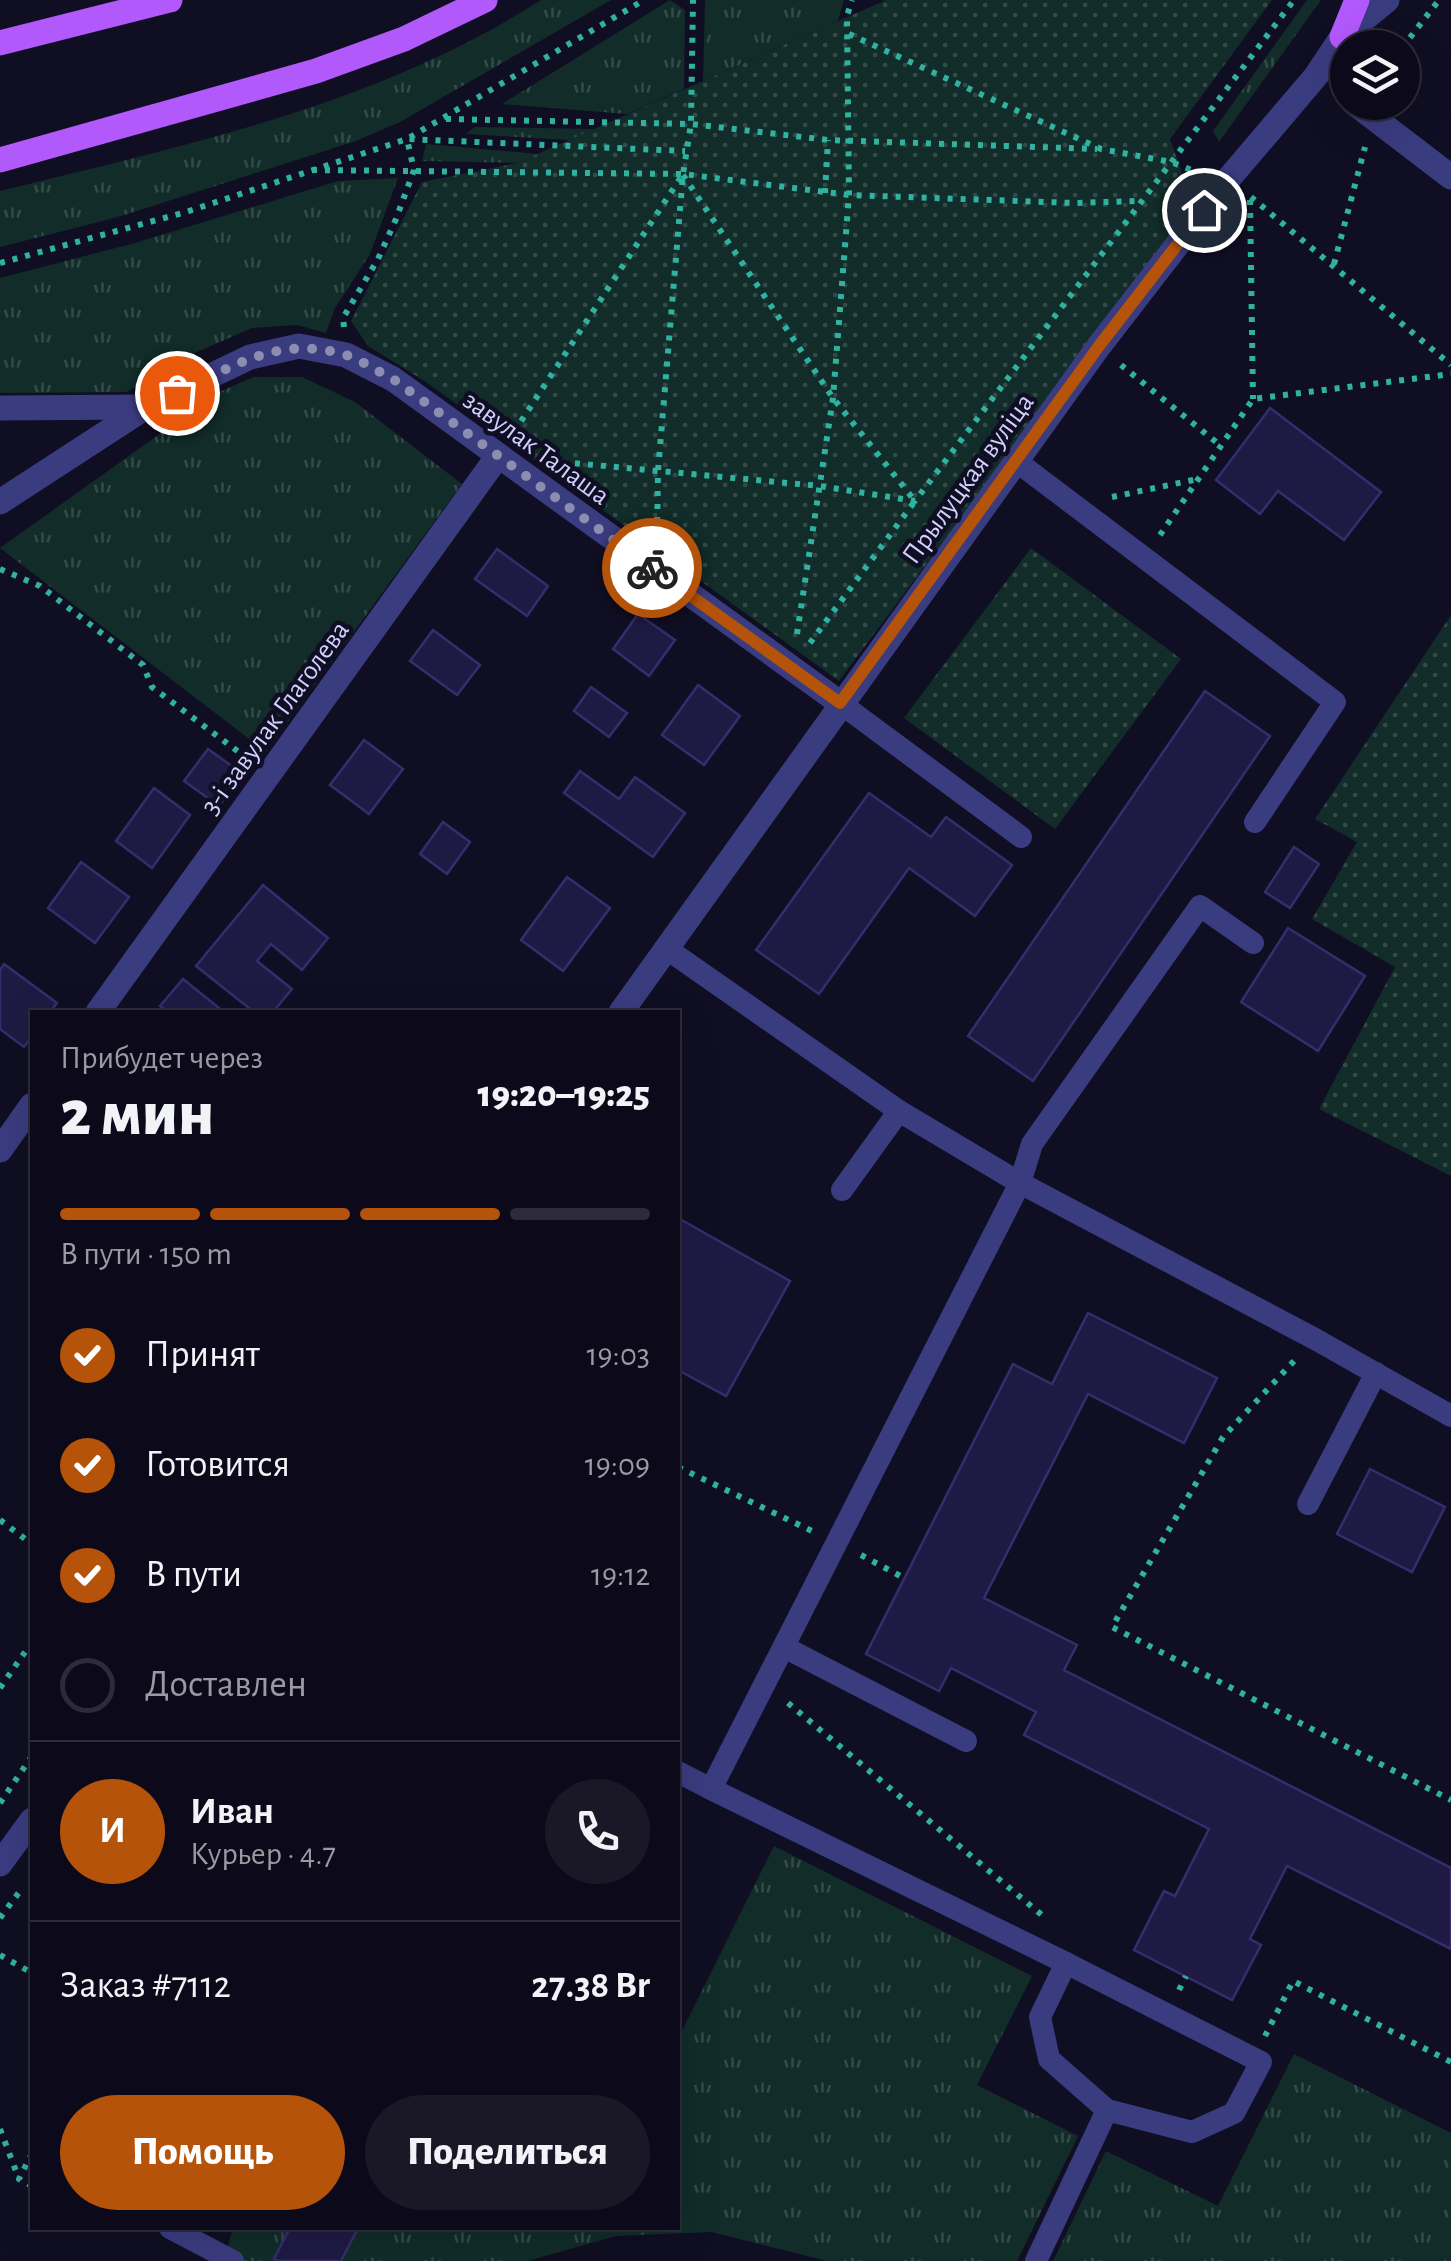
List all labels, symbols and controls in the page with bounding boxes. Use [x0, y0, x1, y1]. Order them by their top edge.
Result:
map controls [1330, 30, 1420, 120]
button: layers [1330, 30, 1420, 120]
pin [1162, 168, 1247, 253]
icon: home [1177, 183, 1232, 238]
pin [135, 351, 220, 436]
icon: bag [150, 366, 205, 421]
street label: завулак Талаша [457, 386, 614, 511]
street label: Прылуцкая вуліца [898, 389, 1040, 570]
courier [602, 518, 702, 618]
icon: bike [625, 541, 680, 596]
street label: 3-і завулак Глаголева [196, 616, 355, 820]
text: Прибудет через [60, 1042, 263, 1074]
text: 19:20–19:25 [478, 1076, 650, 1114]
text: 2 мин [60, 1082, 214, 1147]
text: В пути · 150 m [60, 1238, 232, 1270]
icon: check [60, 1328, 115, 1383]
text: Принят [145, 1336, 260, 1374]
text: 19:03 [587, 1339, 650, 1371]
icon: check [60, 1438, 115, 1493]
text: Готовится [145, 1446, 290, 1484]
text: 19:09 [585, 1449, 650, 1481]
icon: check [60, 1548, 115, 1603]
text: В пути [145, 1556, 242, 1594]
text: 19:12 [591, 1559, 650, 1591]
text: Доставлен [145, 1666, 307, 1704]
button: phone [545, 1779, 650, 1884]
text: Иван [190, 1793, 274, 1831]
text: И [99, 1812, 126, 1850]
text: Курьер · 4.7 [190, 1838, 336, 1870]
text: Заказ #7112 [60, 1967, 231, 2005]
text: 27.38 Br [531, 1967, 650, 2005]
button: Помощь [60, 2095, 345, 2210]
button: Поделиться [365, 2095, 650, 2210]

